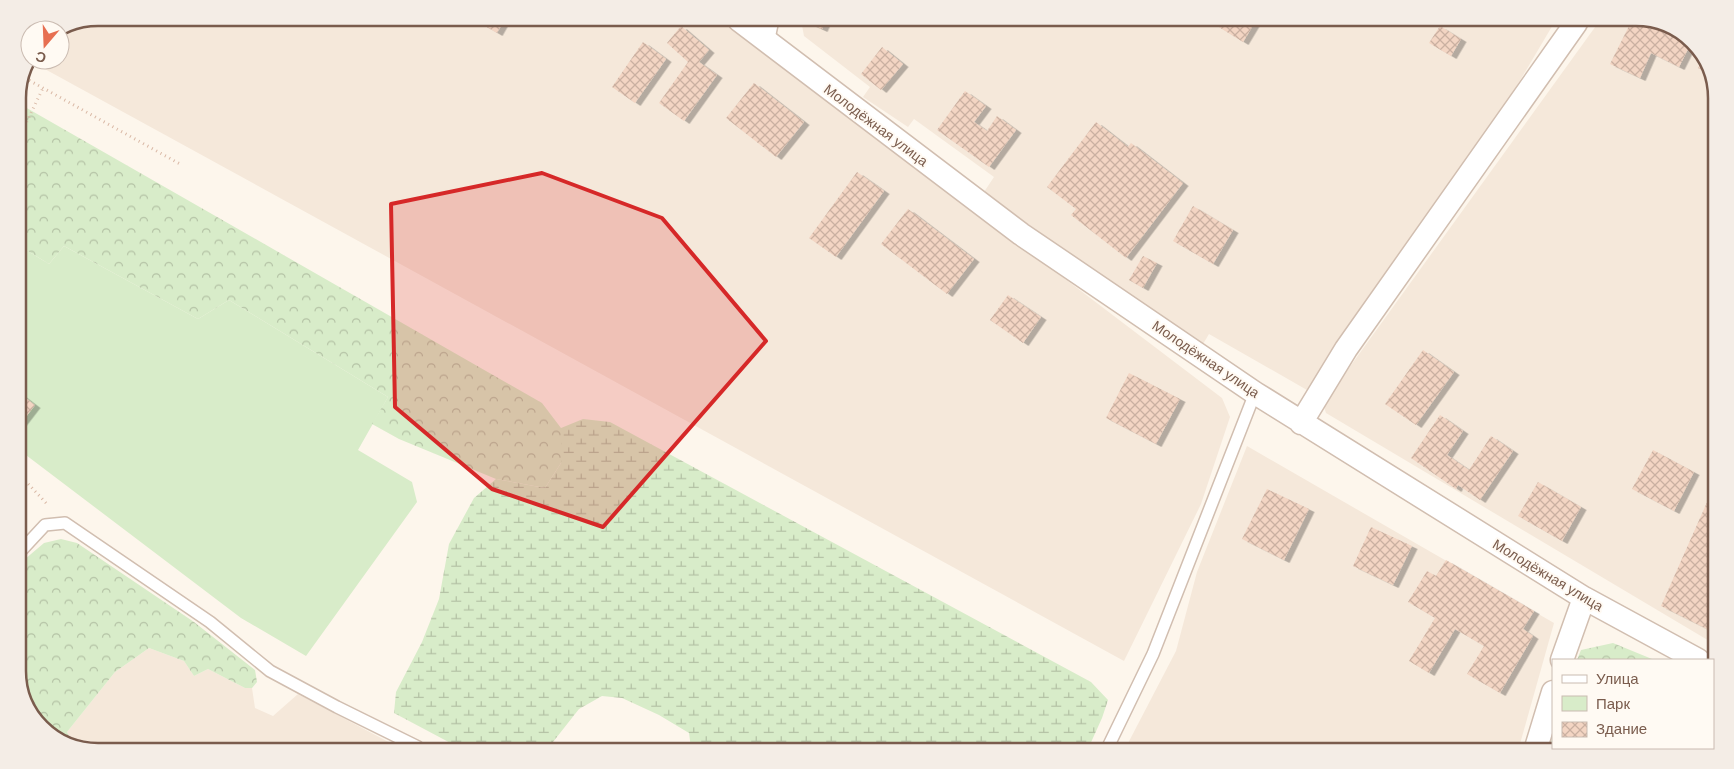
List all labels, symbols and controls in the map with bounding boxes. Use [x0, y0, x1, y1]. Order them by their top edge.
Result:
north arrow [20, 20, 70, 70]
text: С [33, 47, 48, 67]
street label: Молодёжная улица [820, 80, 932, 170]
street label: Молодёжная улица [1149, 316, 1263, 402]
street label: Молодёжная улица [1489, 535, 1607, 615]
legend [1552, 659, 1714, 749]
text: Улица [1596, 669, 1639, 689]
text: Парк [1596, 694, 1630, 714]
text: Здание [1596, 719, 1647, 739]

